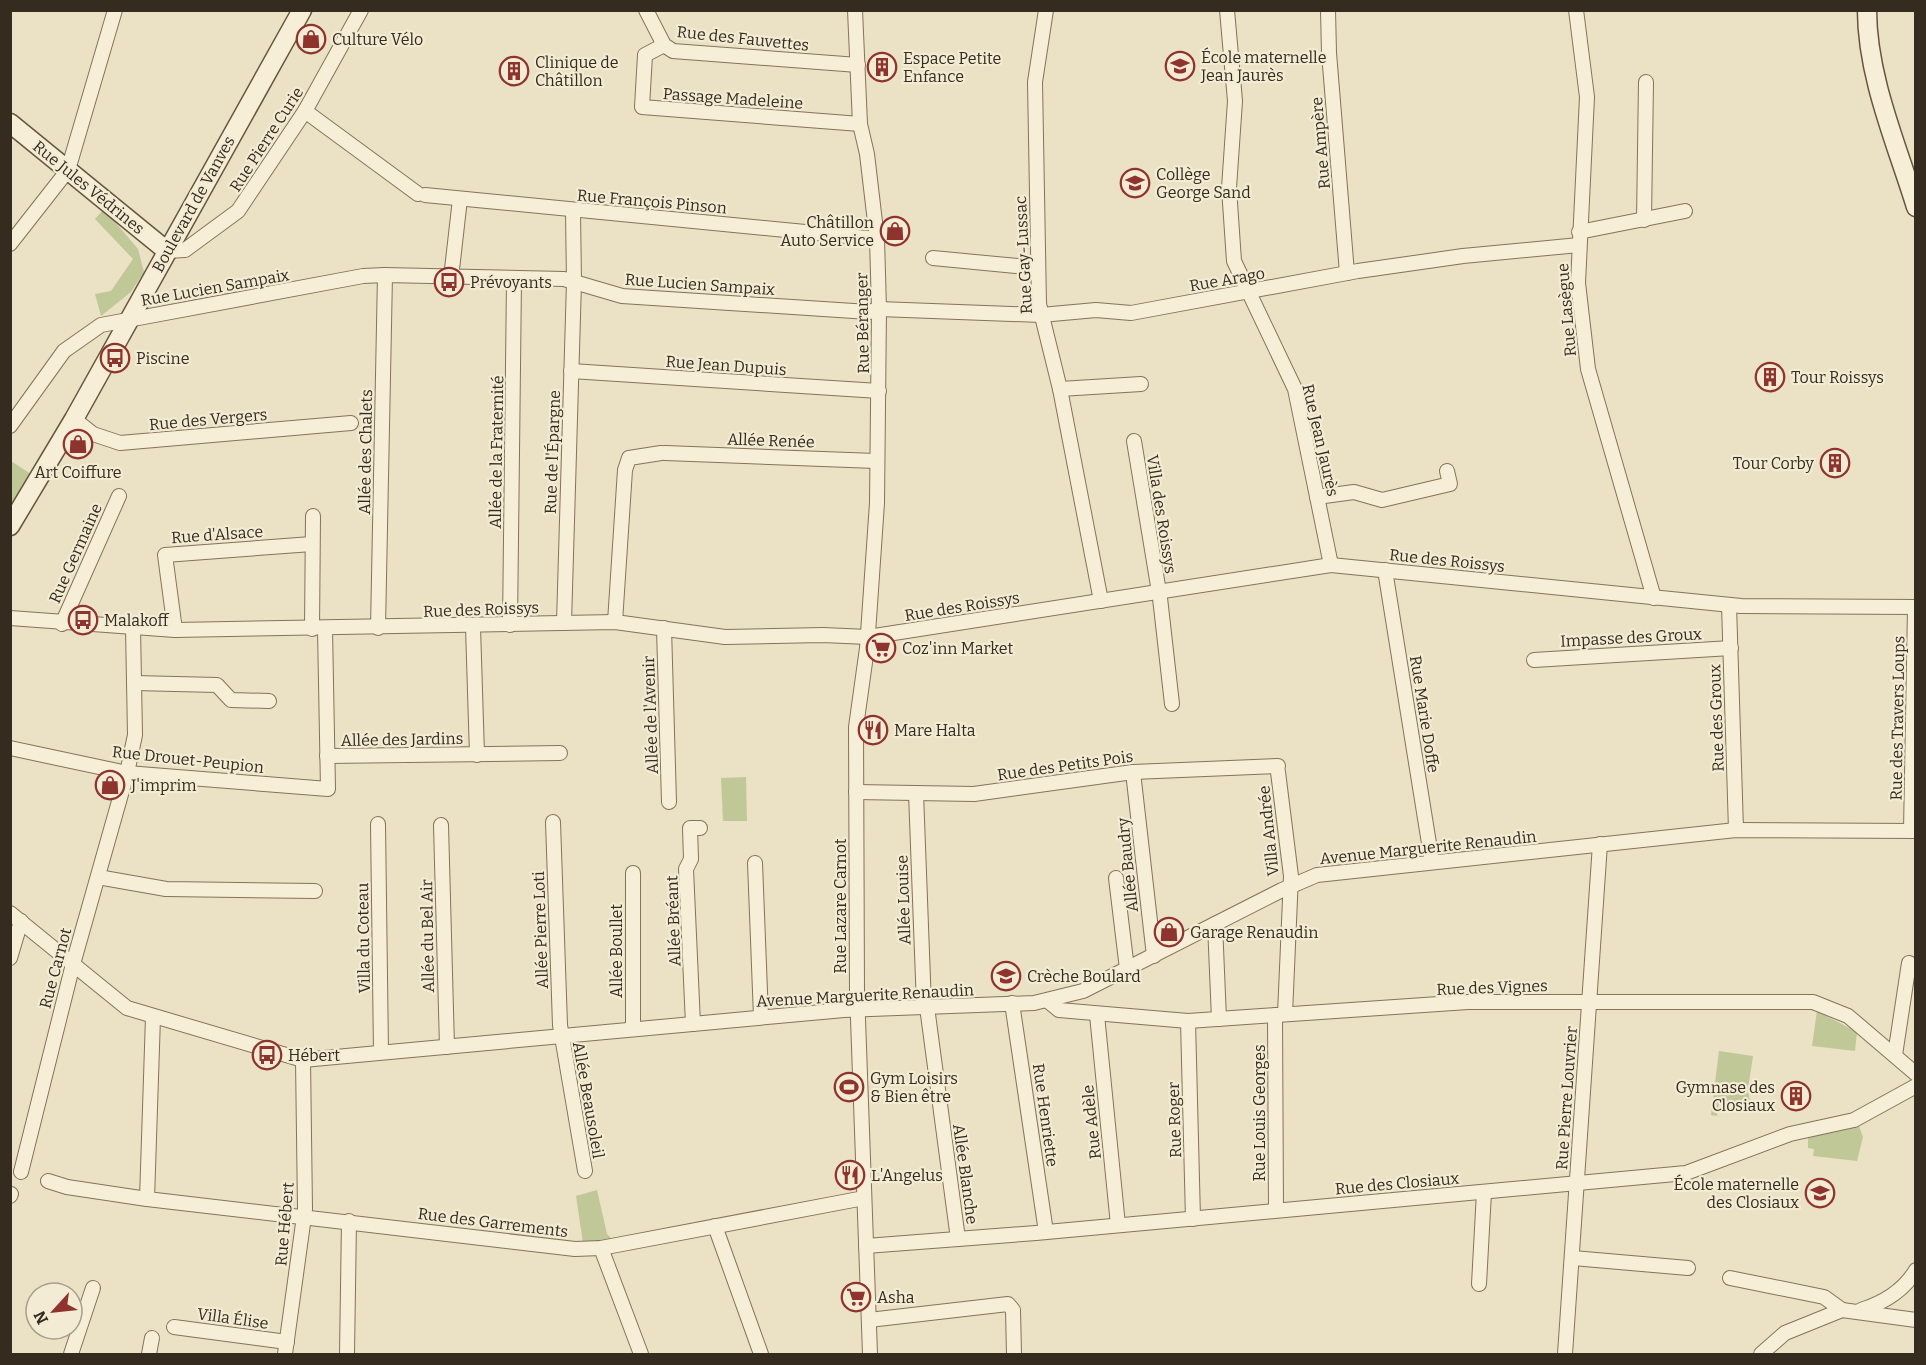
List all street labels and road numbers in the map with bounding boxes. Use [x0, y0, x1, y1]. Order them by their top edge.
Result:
street label: Rue des Fauvettes [676, 22, 810, 55]
street label: Rue Pierre Curie [226, 83, 307, 195]
street label: Passage Madeleine [662, 84, 804, 113]
street label: Rue Ampère [1307, 96, 1334, 190]
street label: Boulevard de Vanves [148, 133, 239, 276]
street label: Rue Jules Védrines [29, 137, 148, 238]
street label: Rue François Pinson [576, 185, 728, 218]
street label: Rue Gay-Lussac [1011, 195, 1036, 315]
street label: Rue Lasègue [1553, 263, 1580, 357]
street label: Rue Arago [1188, 264, 1266, 295]
street label: Rue Lucien Sampaix [139, 265, 291, 310]
street label: Rue Lucien Sampaix [624, 270, 776, 299]
street label: Rue Béranger [852, 272, 873, 374]
street label: Rue Jean Dupuis [665, 352, 787, 379]
street label: Allée de la Fraternité [486, 375, 507, 529]
street label: Rue Jean Jaurès [1298, 382, 1343, 498]
street label: Allée des Chalets [355, 389, 376, 515]
street label: Rue de l'Épargne [540, 390, 564, 514]
street label: Rue des Vergers [148, 405, 268, 434]
street label: Allée Renée [727, 429, 815, 452]
street label: Villa des Roissys [1143, 453, 1180, 575]
street label: Rue Germaine [45, 500, 106, 606]
street label: Rue d'Alsace [170, 522, 264, 547]
street label: Rue des Roissys [1388, 545, 1506, 576]
street label: Rue des Roissys [903, 588, 1021, 625]
street label: Rue des Roissys [423, 598, 539, 621]
street label: Impasse des Groux [1560, 624, 1703, 651]
street label: Rue des Travers Loups [1887, 636, 1908, 800]
street label: Rue Marie Doffe [1406, 654, 1443, 774]
street label: Allée de l'Avenir [639, 655, 662, 774]
street label: Rue des Groux [1705, 664, 1728, 772]
street label: Allée des Jardins [341, 729, 463, 750]
street label: Rue Drouet-Peupion [111, 742, 265, 777]
street label: Rue des Petits Pois [996, 747, 1134, 784]
street label: Villa Andrée [1254, 785, 1283, 877]
street label: Allée Baudry [1113, 816, 1142, 913]
street label: Avenue Marguerite Renaudin [1319, 827, 1537, 868]
street label: Rue Lazare Carnot [831, 838, 850, 974]
street label: Allée Louise [892, 855, 915, 945]
street label: Allée Pierre Loti [529, 871, 552, 989]
street label: Allée Bréant [662, 875, 685, 967]
street label: Allée du Bel Air [417, 879, 438, 993]
street label: Villa du Coteau [353, 882, 374, 994]
street label: Allée Boullet [607, 904, 626, 998]
street label: Rue Carnot [36, 925, 75, 1011]
street label: Rue des Vignes [1436, 976, 1548, 999]
street label: Avenue Marguerite Renaudin [756, 980, 974, 1011]
street label: Rue Pierre Louvrier [1552, 1026, 1581, 1170]
street label: Allée Beausoleil [569, 1040, 608, 1160]
street label: Rue Louis Georges [1250, 1044, 1269, 1182]
street label: Rue Henriette [1029, 1062, 1062, 1168]
street label: Rue Roger [1164, 1082, 1185, 1158]
street label: Rue Adèle [1078, 1084, 1105, 1160]
street label: Allée Blanche [949, 1123, 982, 1225]
street label: Rue des Closiaux [1334, 1169, 1460, 1198]
street label: Rue Hébert [271, 1181, 298, 1267]
street label: Rue des Garrements [417, 1204, 569, 1241]
street label: Villa Élise [196, 1303, 270, 1333]

